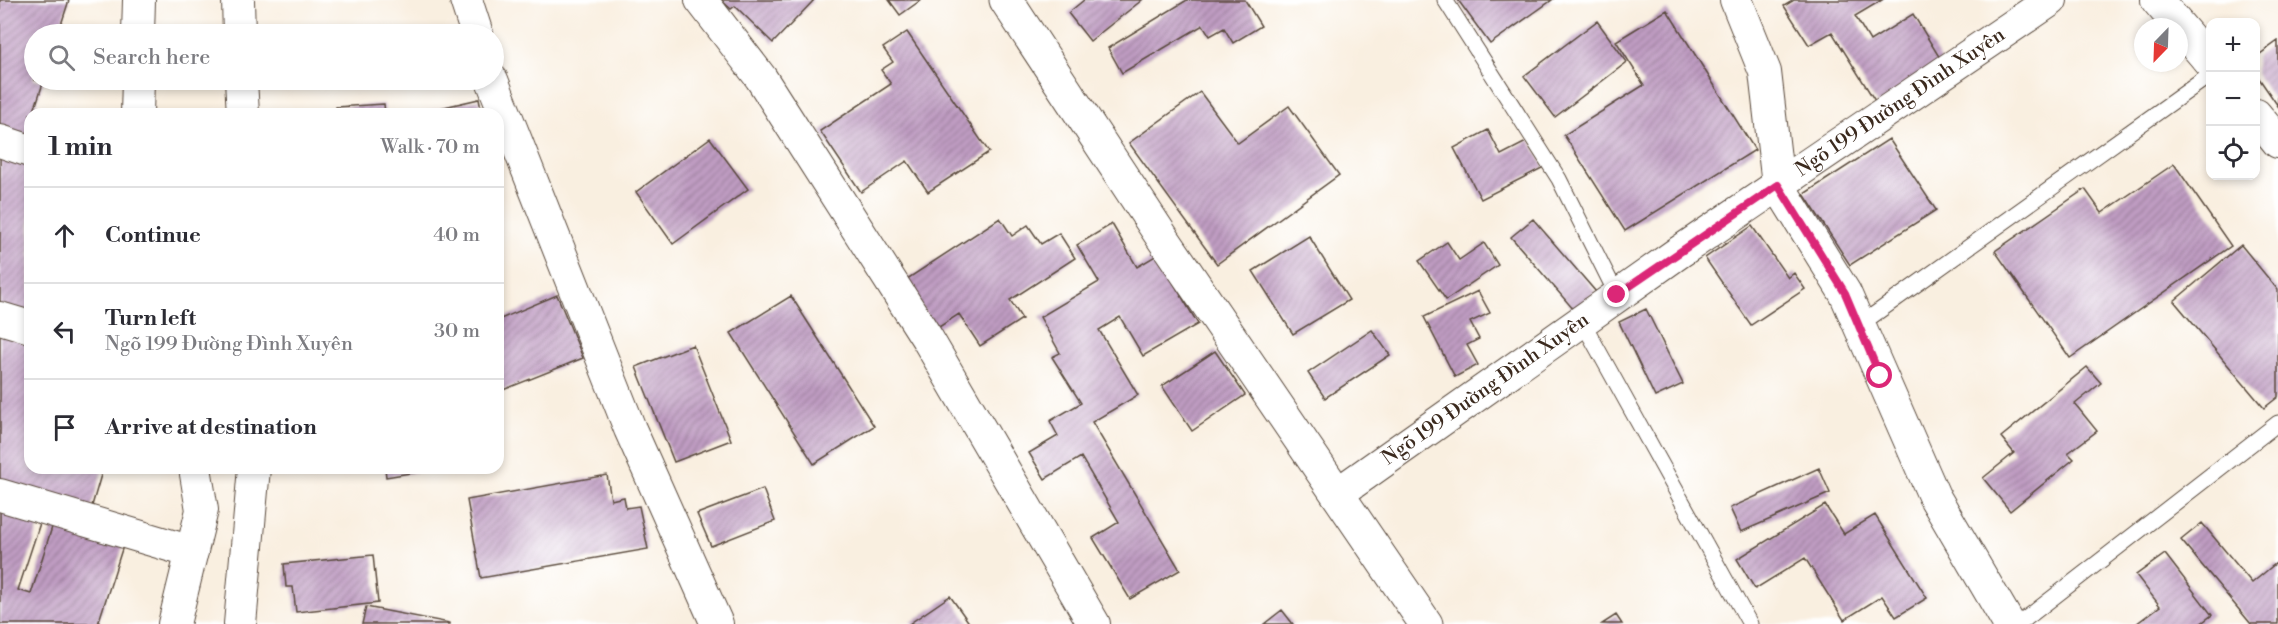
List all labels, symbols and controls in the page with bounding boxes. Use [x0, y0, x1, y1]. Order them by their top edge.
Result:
north arrow [2134, 18, 2188, 72]
map controls [2206, 18, 2260, 180]
button: + [2206, 18, 2260, 72]
street label: Ngõ 199 Đường Đình Xuyên [1791, 22, 2010, 182]
search box [24, 24, 504, 90]
icon: search [45, 41, 78, 74]
text: Search here [93, 44, 210, 71]
button: − [2206, 72, 2260, 126]
button: locate [2206, 126, 2260, 180]
text: 1 min [48, 131, 113, 163]
text: Walk · 70 m [381, 135, 480, 160]
icon: ahead [48, 219, 81, 252]
text: Continue [105, 222, 201, 249]
text: 40 m [433, 223, 480, 248]
route end [1603, 281, 1629, 307]
text: Turn left [105, 305, 196, 332]
street label: Ngõ 199 Đường Đình Xuyên [1377, 307, 1594, 471]
icon: left [48, 315, 81, 348]
text: 30 m [434, 319, 480, 344]
text: Ngõ 199 Đường Đình Xuyên [105, 332, 353, 357]
route start [1866, 362, 1892, 388]
icon: arrive [48, 411, 81, 444]
text: Arrive at destination [105, 414, 317, 441]

